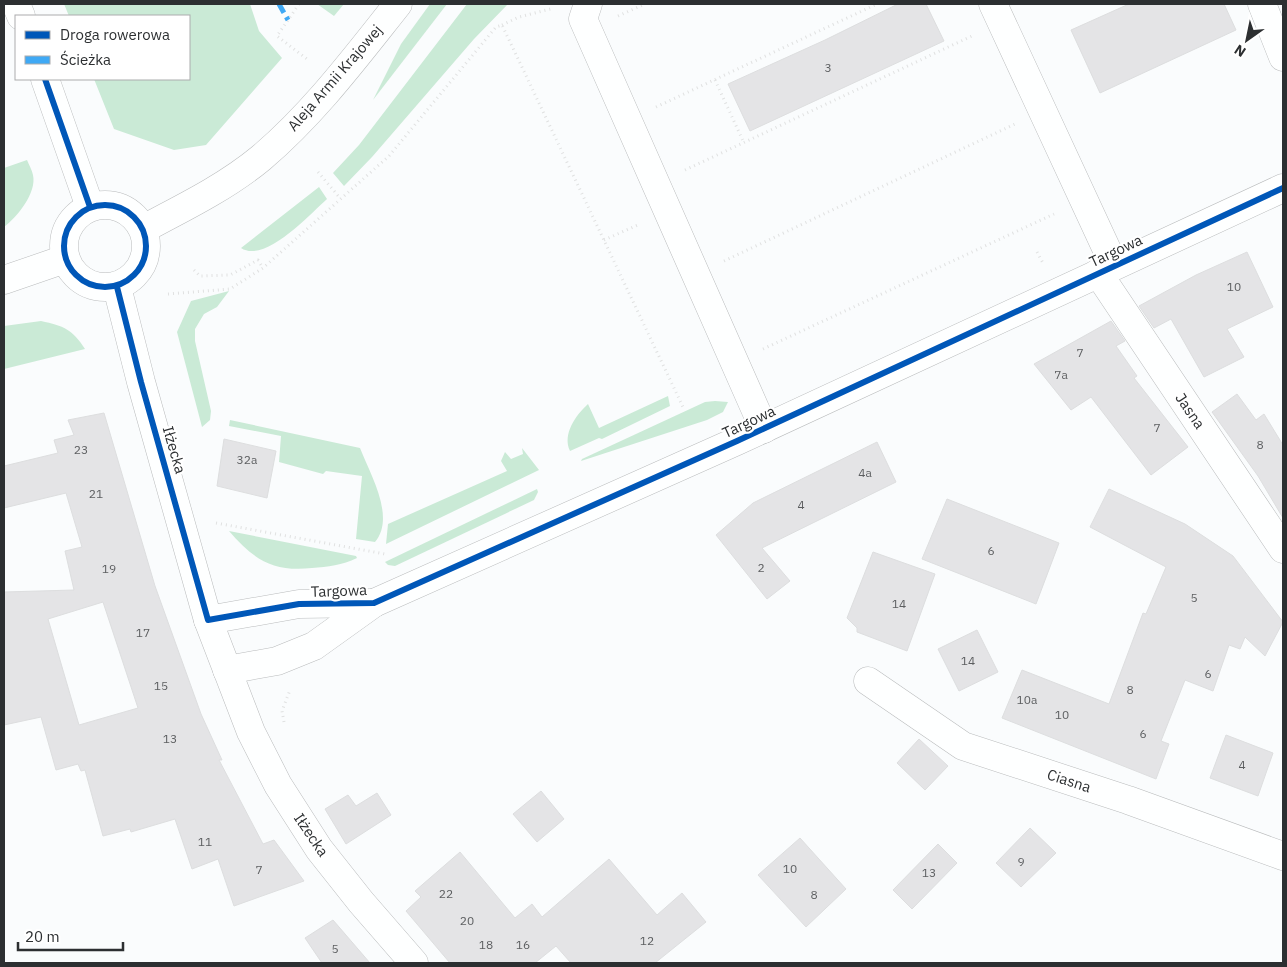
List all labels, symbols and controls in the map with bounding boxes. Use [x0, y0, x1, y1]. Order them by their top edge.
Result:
legend [15, 15, 190, 80]
north arrow [1222, 15, 1272, 65]
street label: Aleja Armii Krajowej [283, 21, 386, 135]
text: Droga rowerowa [60, 25, 170, 44]
text: N [1231, 41, 1249, 61]
text: Ścieżka [60, 50, 111, 69]
house number: 3 [824, 60, 832, 75]
street label: Targowa [1086, 230, 1145, 271]
house number: 10 [1227, 279, 1241, 294]
house number: 7 [1076, 345, 1084, 360]
house number: 7a [1054, 367, 1068, 382]
street label: Jasna [1171, 389, 1209, 432]
street label: Targowa [719, 401, 778, 442]
house number: 7 [1153, 420, 1161, 435]
street label: Iłżecka [159, 424, 190, 476]
house number: 8 [1256, 437, 1264, 452]
house number: 23 [74, 442, 88, 457]
house number: 32a [237, 452, 258, 467]
house number: 4a [858, 465, 872, 480]
house number: 21 [89, 486, 103, 501]
house number: 4 [797, 497, 805, 512]
house number: 6 [987, 543, 995, 558]
house number: 2 [757, 560, 765, 575]
house number: 19 [102, 561, 116, 576]
street label: Targowa [311, 580, 367, 601]
house number: 5 [1190, 590, 1198, 605]
house number: 14 [892, 596, 906, 611]
house number: 17 [136, 625, 150, 640]
house number: 14 [961, 653, 975, 668]
house number: 6 [1204, 666, 1212, 681]
house number: 15 [154, 678, 168, 693]
house number: 8 [1126, 682, 1134, 697]
house number: 10a [1017, 692, 1038, 707]
house number: 10 [1055, 707, 1069, 722]
house number: 6 [1139, 726, 1147, 741]
house number: 13 [163, 731, 177, 746]
house number: 4 [1238, 757, 1246, 772]
street label: Ciasna [1045, 765, 1093, 797]
street label: Iłżecka [290, 809, 333, 860]
house number: 11 [198, 834, 212, 849]
house number: 9 [1017, 854, 1025, 869]
house number: 10 [783, 861, 797, 876]
house number: 7 [255, 862, 263, 877]
house number: 13 [922, 865, 936, 880]
house number: 22 [439, 886, 453, 901]
house number: 8 [810, 887, 818, 902]
house number: 20 [460, 913, 474, 928]
scale bar [18, 920, 122, 952]
text: 20 m [25, 927, 60, 946]
house number: 12 [640, 933, 654, 948]
house number: 18 [479, 937, 493, 952]
house number: 16 [516, 937, 530, 952]
house number: 5 [331, 941, 339, 956]

